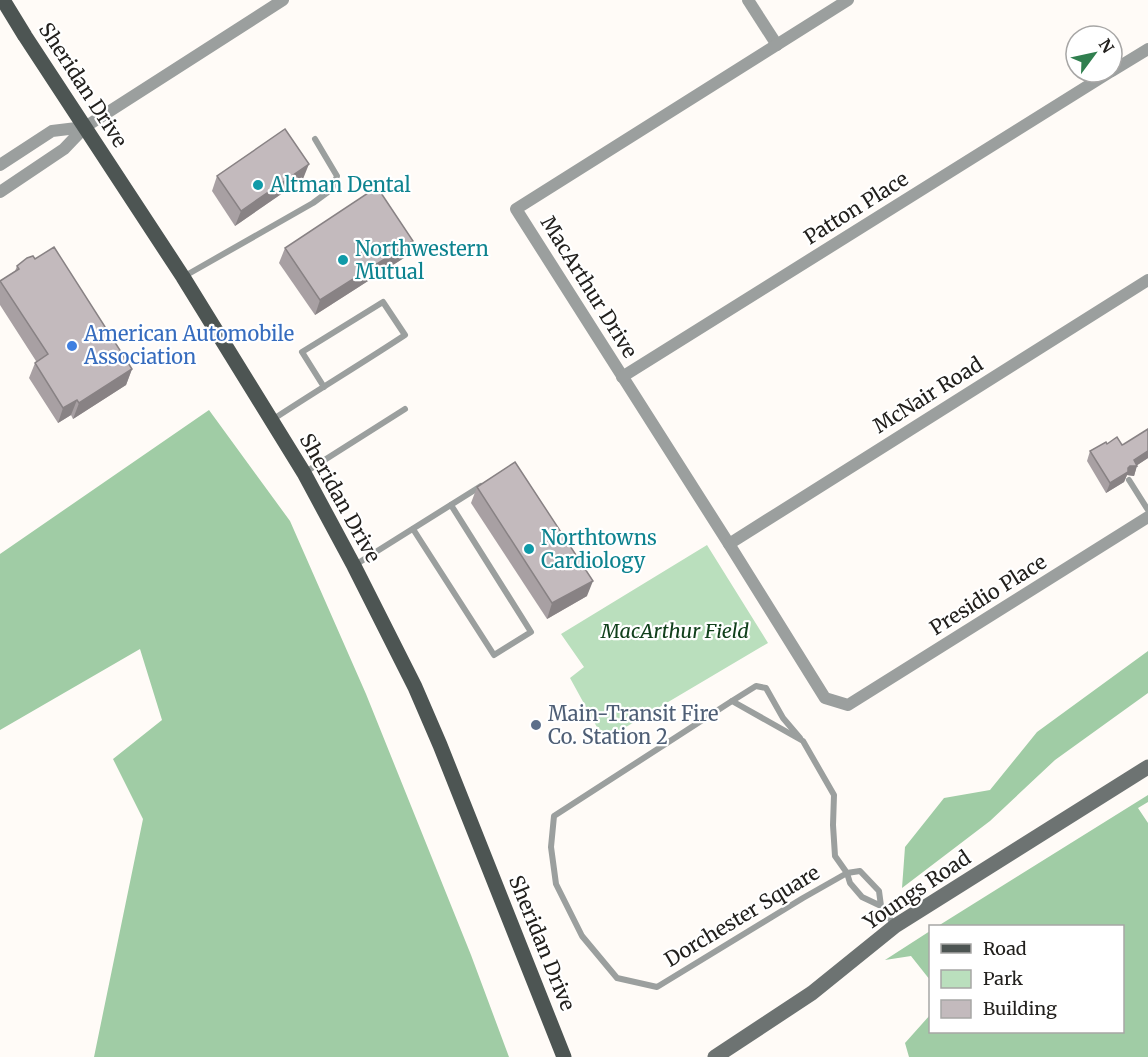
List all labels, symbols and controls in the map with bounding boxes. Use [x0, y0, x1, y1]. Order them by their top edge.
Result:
street label: Sheridan Drive [34, 18, 133, 152]
north arrow [1064, 24, 1124, 84]
text: N [1095, 35, 1119, 57]
street label: Patton Place [799, 166, 912, 249]
place label: Altman Dental [269, 172, 411, 197]
marker: Altman Dental [251, 178, 265, 192]
street label: MacArthur Drive [536, 211, 643, 362]
place label: Northwestern Mutual [355, 236, 489, 284]
marker: Northwestern Mutual [336, 253, 350, 267]
place label: American Automobile Association [83, 321, 294, 369]
marker: American Automobile Association [65, 339, 79, 353]
street label: McNair Road [868, 351, 987, 438]
street label: Sheridan Drive [295, 429, 386, 567]
place label: Northtowns Cardiology [541, 525, 657, 573]
marker: Northtowns Cardiology [522, 542, 536, 556]
street label: Presidio Place [925, 549, 1051, 640]
park label: MacArthur Field [600, 618, 749, 643]
place label: Main-Transit Fire Co. Station 2 [548, 701, 718, 749]
marker: Main-Transit Fire Co. Station 2 [529, 718, 543, 732]
street label: Youngs Road [858, 845, 975, 935]
street label: Dorchester Square [660, 859, 824, 972]
street label: Sheridan Drive [504, 872, 581, 1014]
legend [929, 925, 1124, 1033]
text: Road [983, 937, 1027, 960]
text: Park [983, 967, 1024, 990]
text: Building [983, 997, 1057, 1020]

